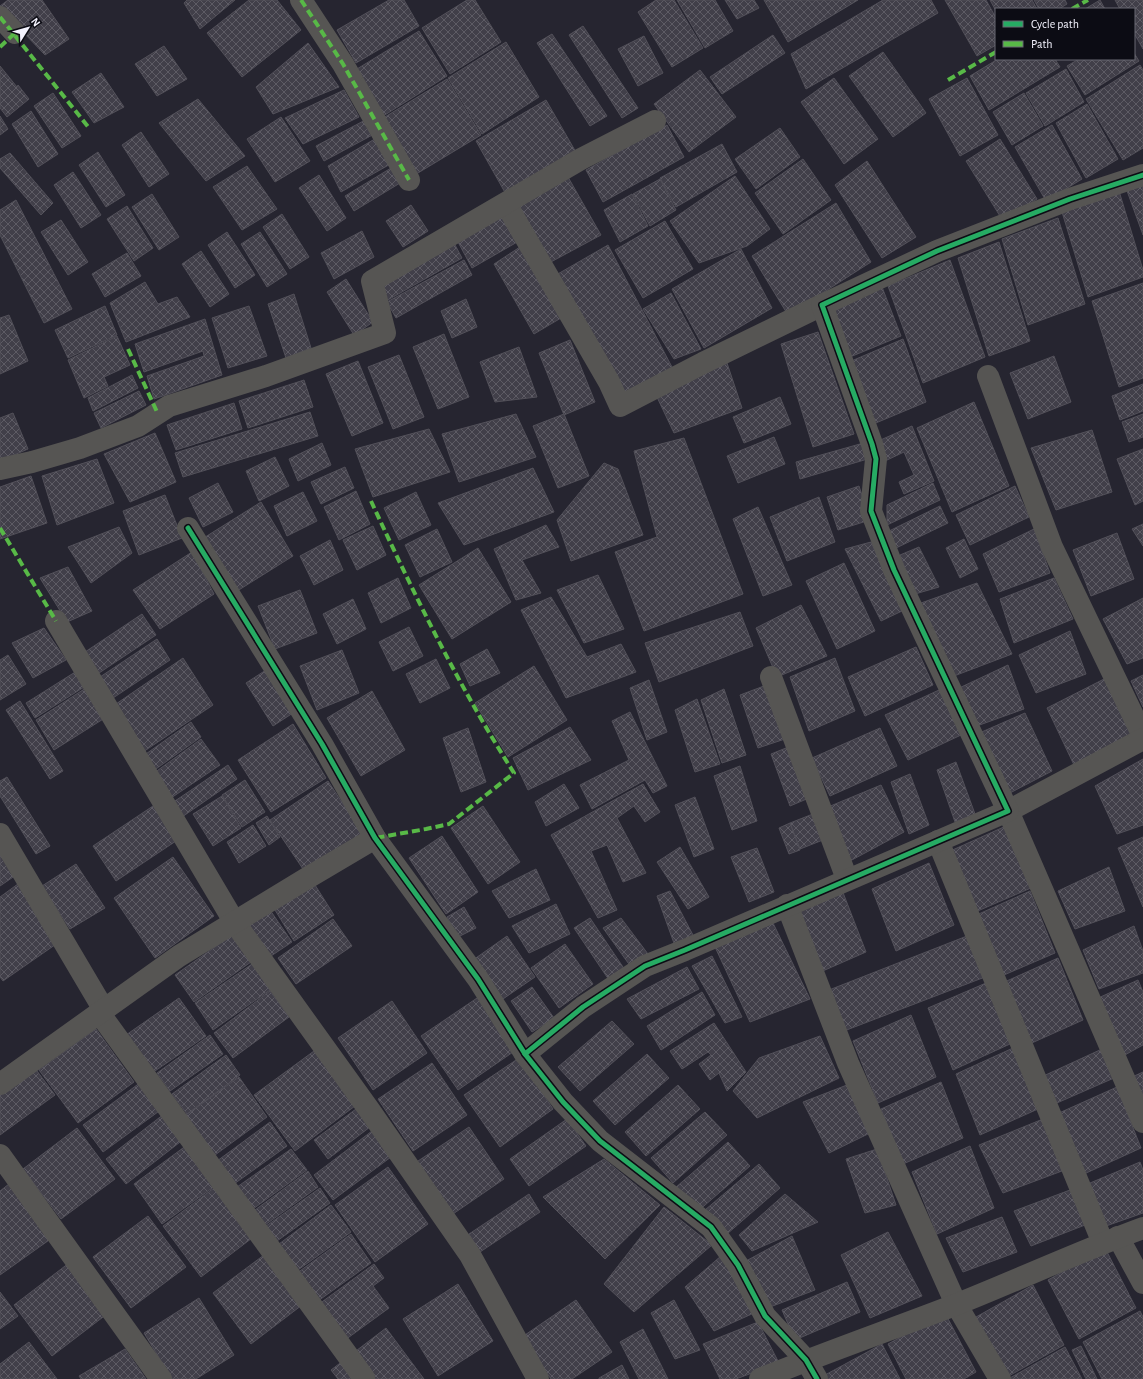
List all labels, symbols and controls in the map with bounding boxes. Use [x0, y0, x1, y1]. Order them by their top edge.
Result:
north arrow [8, 8, 48, 48]
legend [995, 8, 1135, 60]
text: N [29, 16, 42, 29]
text: Cycle path [1031, 18, 1079, 31]
text: Path [1031, 38, 1053, 50]

